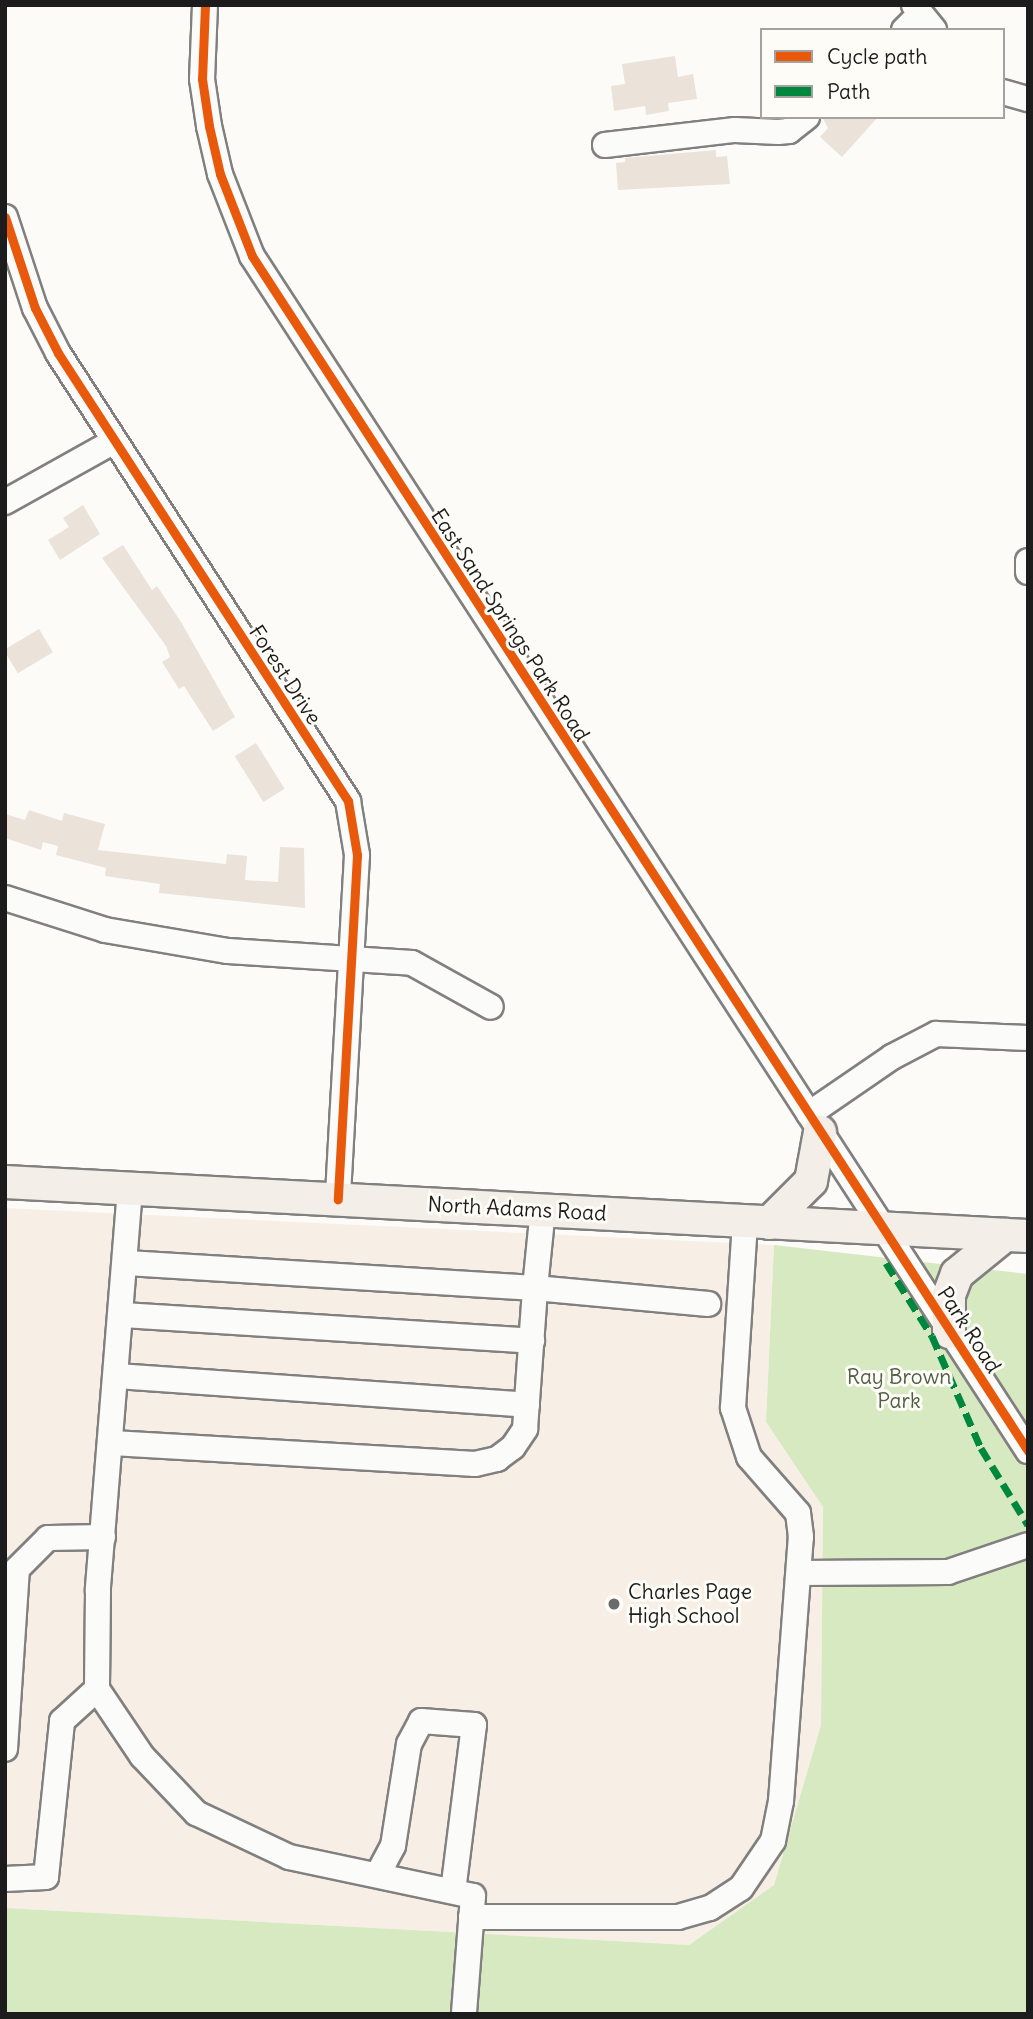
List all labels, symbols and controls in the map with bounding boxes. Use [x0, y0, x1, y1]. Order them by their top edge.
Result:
legend [760, 28, 1005, 119]
text: Cycle path [827, 43, 927, 70]
text: Path [827, 78, 870, 105]
street label: East Sand Springs Park Road [425, 504, 595, 746]
street label: Forest Drive [244, 621, 326, 729]
street label: North Adams Road [427, 1192, 607, 1226]
street label: Park Road [932, 1282, 1006, 1378]
park label: Ray Brown Park [847, 1364, 951, 1414]
place label: Charles Page High School [628, 1579, 752, 1629]
marker: Charles Page High School [606, 1596, 622, 1612]

